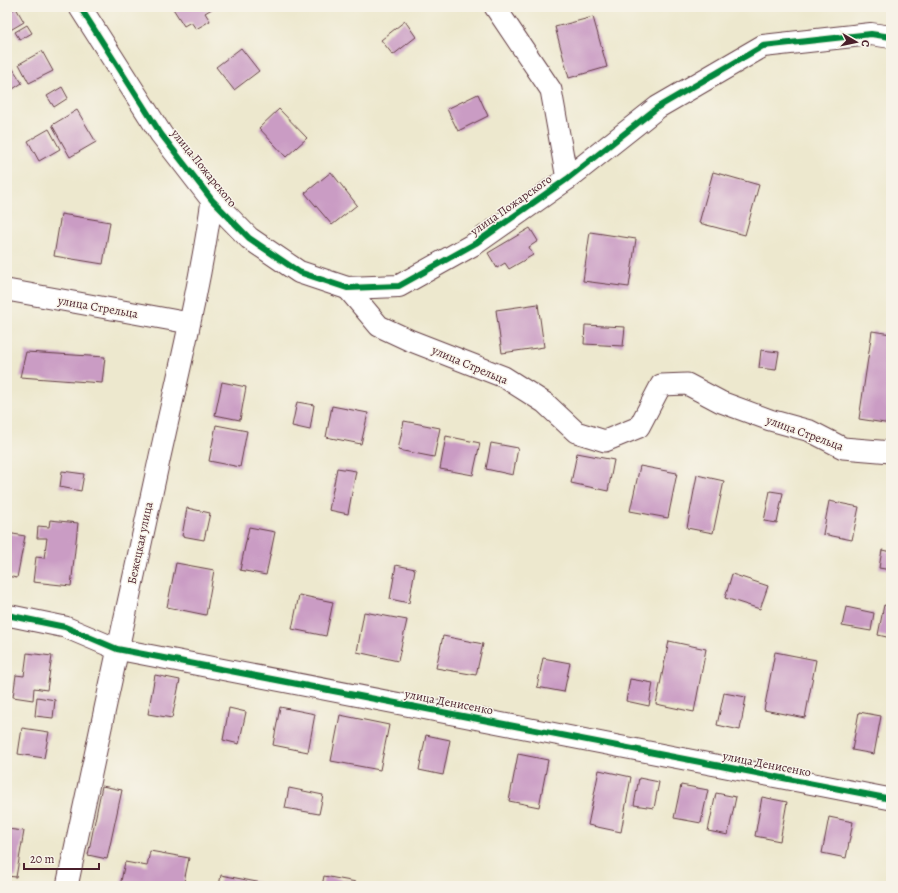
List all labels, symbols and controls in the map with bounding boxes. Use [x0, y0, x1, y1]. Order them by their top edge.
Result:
north arrow [836, 22, 876, 62]
text: С [857, 39, 873, 48]
street label: улица Пожарского [167, 125, 240, 210]
street label: улица Пожарского [466, 171, 555, 240]
street label: улица Стрельца [56, 292, 140, 322]
street label: улица Стрельца [429, 341, 511, 388]
street label: улица Стрельца [763, 411, 846, 455]
street label: Бежецкая улица [123, 500, 157, 586]
street label: улица Денисенко [402, 685, 495, 718]
street label: улица Денисенко [720, 747, 813, 780]
scale bar [24, 845, 99, 871]
text: 20 m [30, 851, 54, 867]

